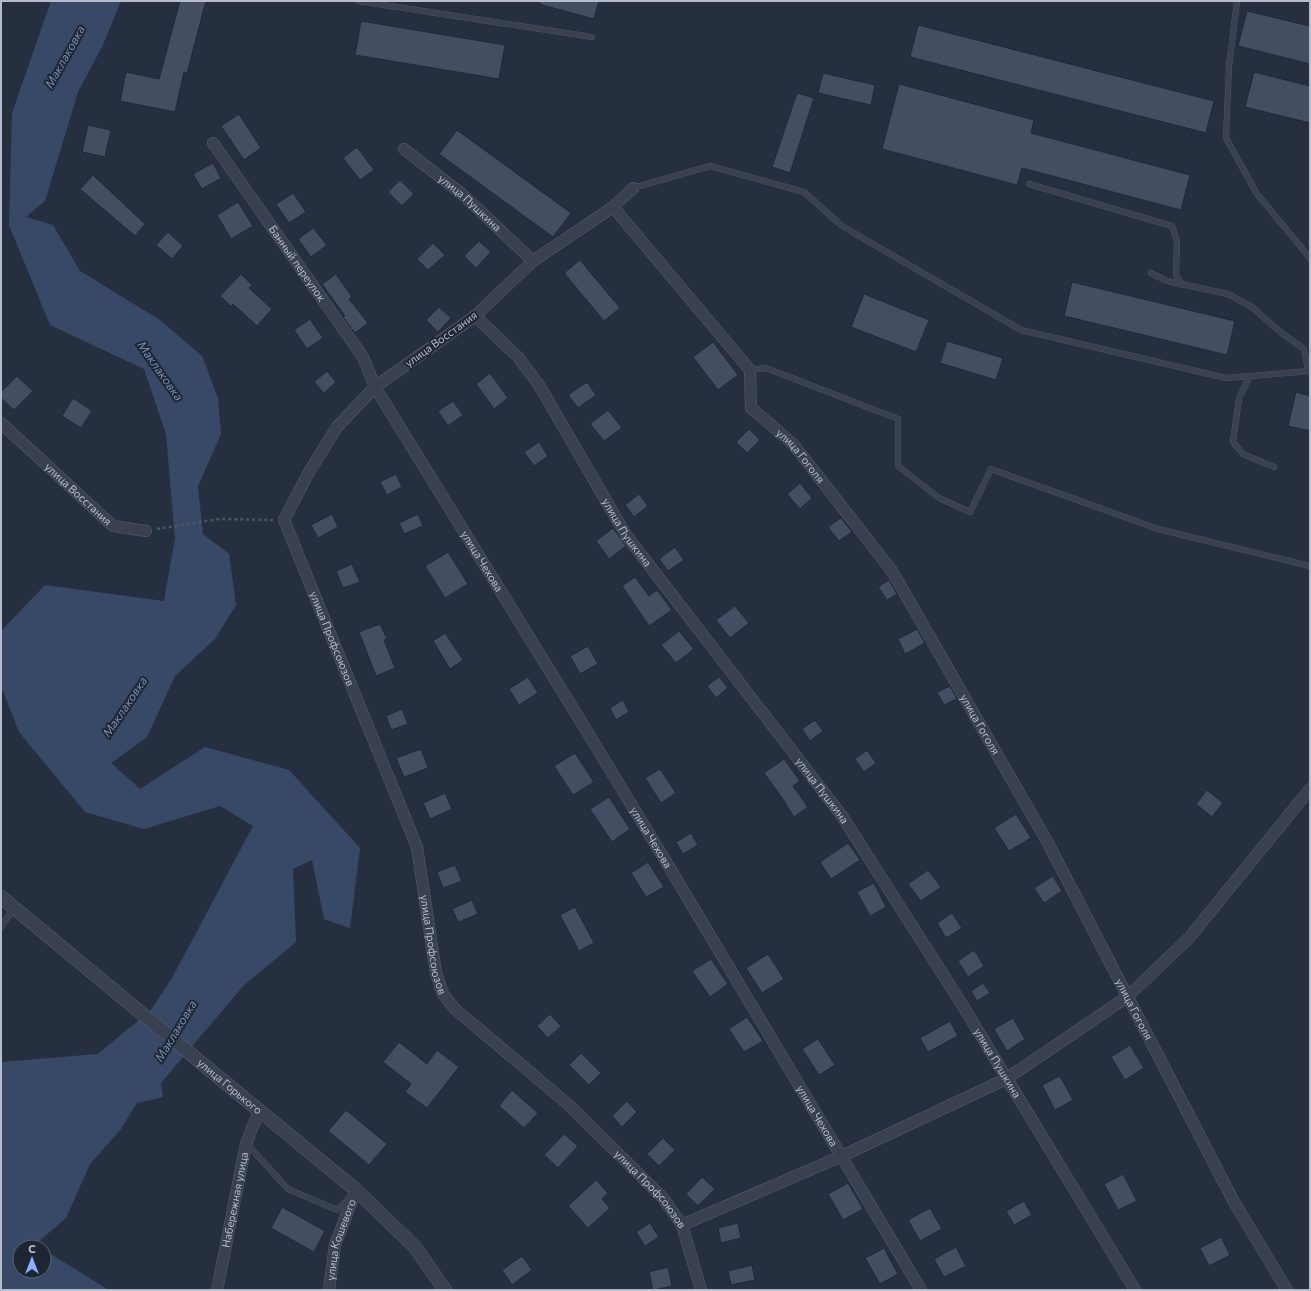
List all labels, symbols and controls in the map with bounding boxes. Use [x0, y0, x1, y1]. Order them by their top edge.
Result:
water label: Маклаковка [41, 23, 87, 90]
street label: улица Пушкина [436, 171, 504, 234]
street label: Банный переулок [267, 223, 329, 304]
street label: улица Восстания [402, 308, 479, 369]
water label: Маклаковка [135, 338, 186, 403]
street label: улица Гоголя [774, 426, 828, 485]
street label: улица Восстания [43, 460, 115, 528]
street label: улица Пушкина [600, 496, 655, 569]
street label: улица Чехова [459, 528, 506, 594]
street label: улица Профсоюзов [308, 589, 358, 688]
water label: Маклаковка [99, 674, 149, 739]
street label: улица Гоголя [958, 691, 1003, 757]
street label: улица Пушкина [793, 755, 852, 826]
street label: улица Чехова [628, 804, 675, 870]
street label: улица Профсоюзов [418, 894, 450, 996]
street label: улица Гоголя [1113, 976, 1156, 1042]
water label: Маклаковка [151, 997, 199, 1064]
street label: улица Пушкина [972, 1025, 1024, 1100]
street label: улица Горького [195, 1056, 265, 1117]
street label: улица Чехова [794, 1082, 841, 1148]
street label: улица Профсоюзов [612, 1147, 689, 1231]
street label: Набережная улица [219, 1151, 250, 1249]
street label: улица Кошевого [323, 1196, 358, 1281]
north arrow [12, 1239, 52, 1279]
text: С [28, 1242, 36, 1255]

